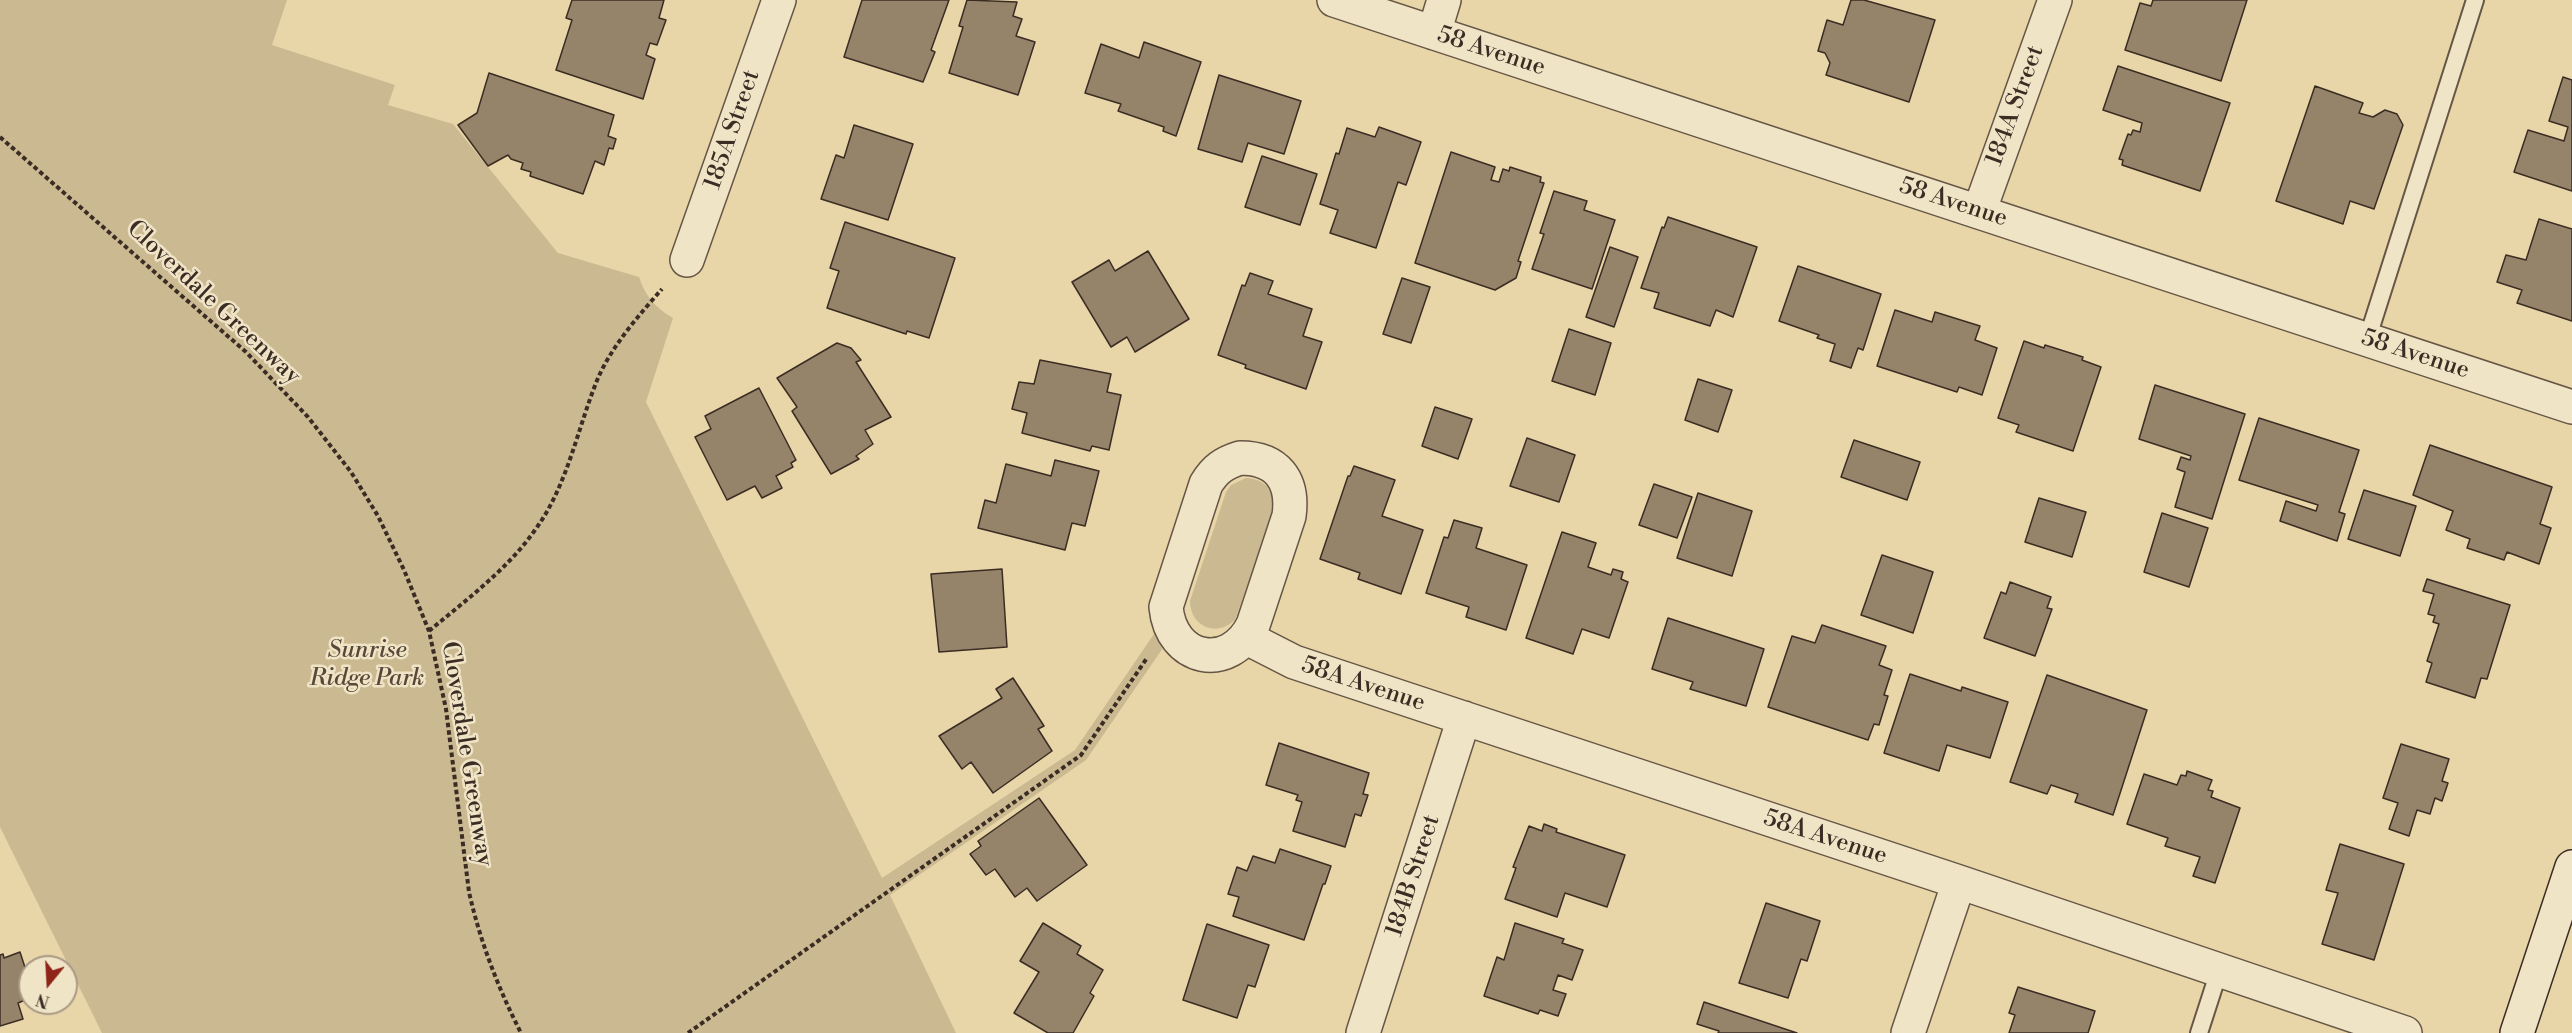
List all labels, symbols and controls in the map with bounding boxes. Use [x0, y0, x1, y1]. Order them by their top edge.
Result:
street label: 58 Avenue [1433, 21, 1549, 83]
street label: 184A Street [1981, 42, 2051, 170]
street label: 185A Street [699, 67, 767, 193]
street label: 58 Avenue [1895, 172, 2011, 234]
street label: Cloverdale Greenway [120, 215, 306, 391]
street label: 58 Avenue [2357, 324, 2473, 386]
park label: Sunrise Ridge Park [310, 637, 424, 693]
street label: Cloverdale Greenway [434, 640, 498, 868]
street label: 58A Avenue [1297, 651, 1429, 719]
street label: 58A Avenue [1759, 804, 1891, 872]
street label: 184B Street [1381, 812, 1447, 940]
north arrow [18, 955, 78, 1015]
text: N [34, 989, 52, 1012]

